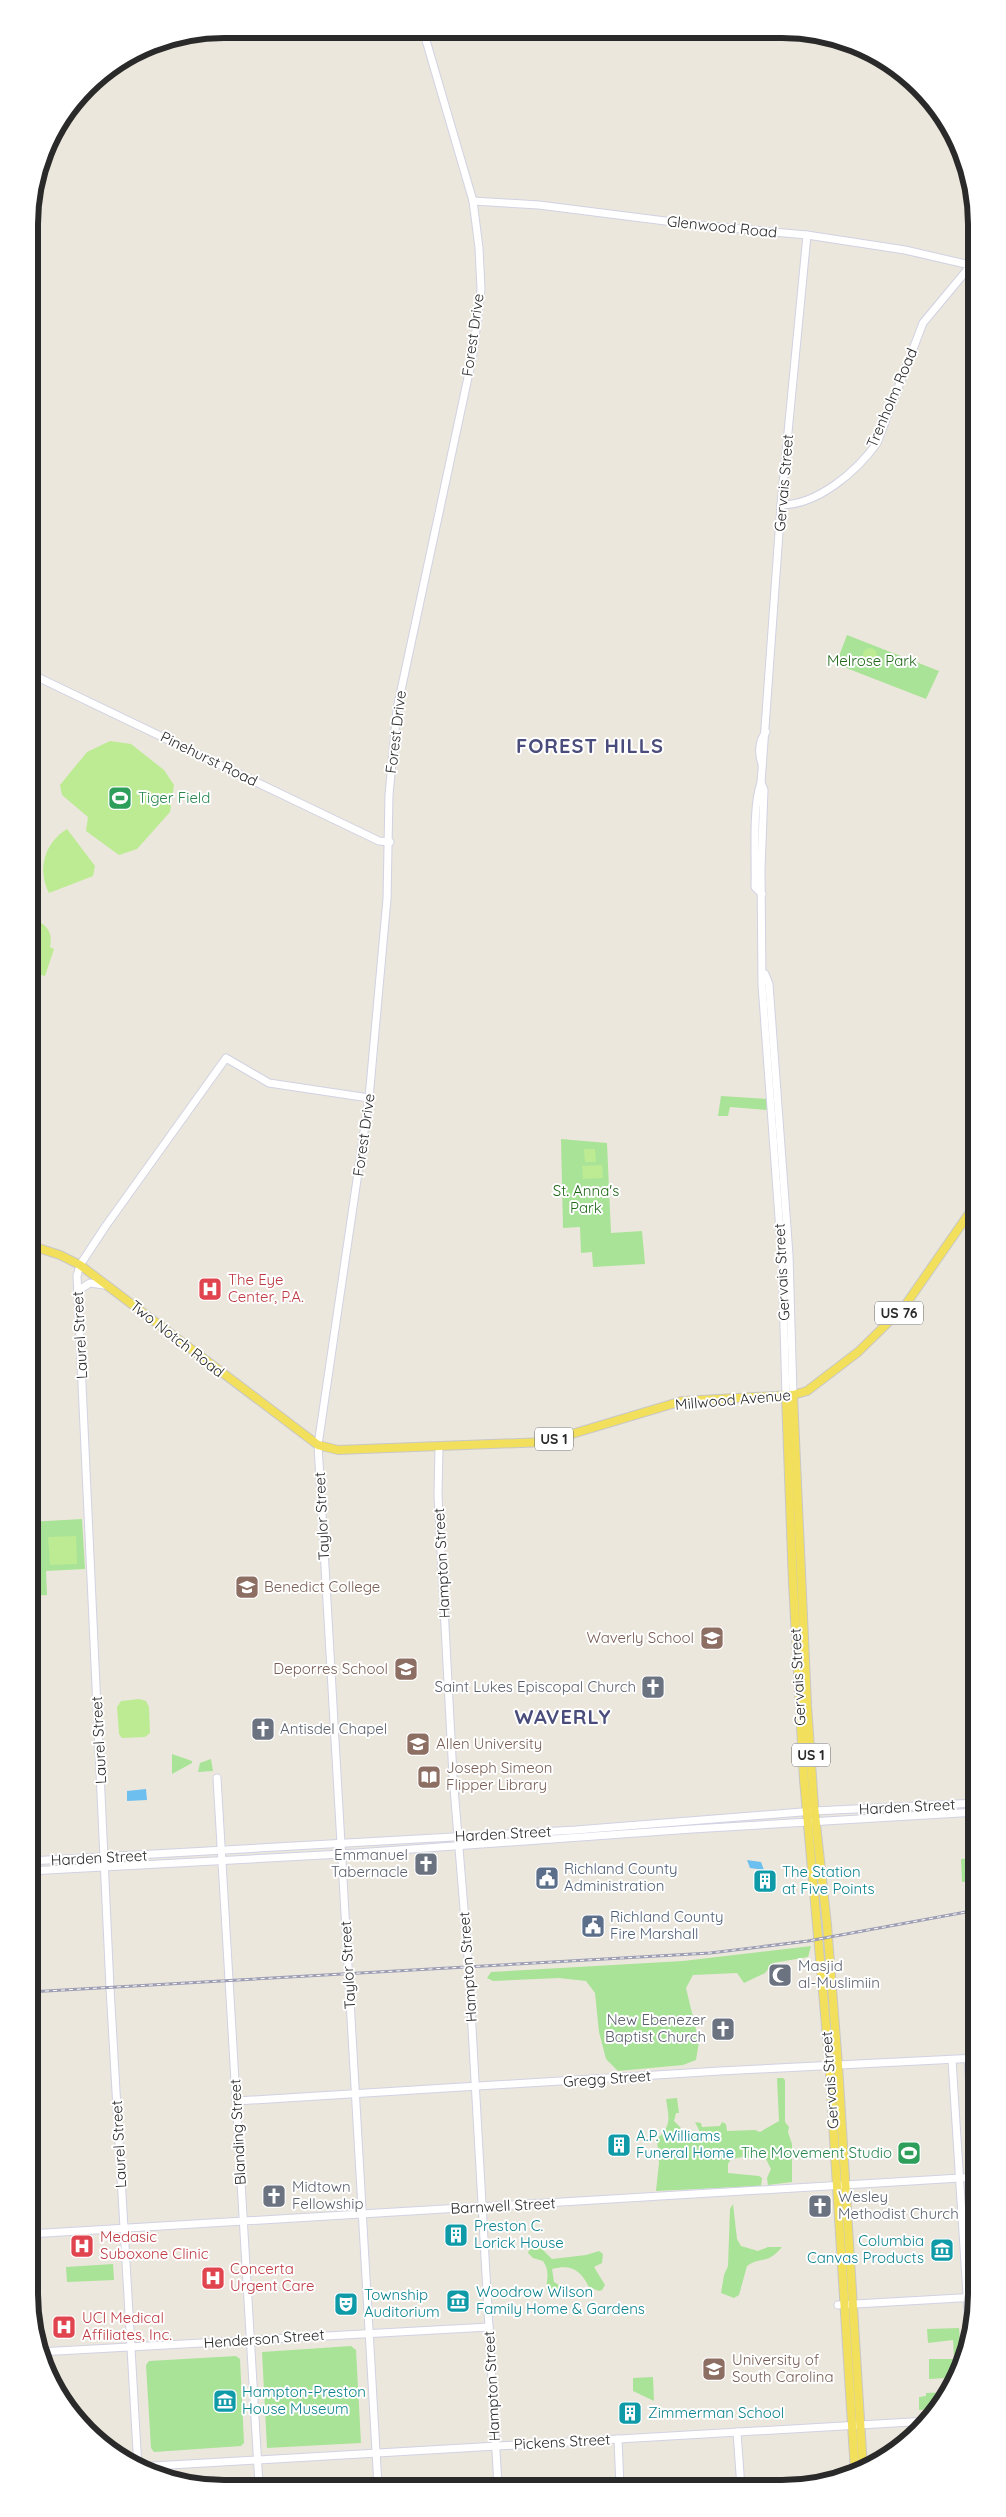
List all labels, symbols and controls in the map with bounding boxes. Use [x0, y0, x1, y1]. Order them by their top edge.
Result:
street label: Glenwood Road [666, 211, 778, 242]
street label: Forest Drive [457, 292, 488, 378]
street label: Trenholm Road [862, 345, 921, 451]
street label: Gervais Street [770, 433, 797, 532]
park label: Melrose Park [827, 651, 917, 670]
street label: Forest Drive [381, 689, 410, 775]
street label: Pinehurst Road [158, 727, 261, 790]
district label: FOREST HILLS [516, 733, 664, 758]
sports icon: Tiger Field [107, 785, 133, 811]
place label: Tiger Field [138, 788, 210, 807]
street label: Forest Drive [348, 1092, 379, 1178]
park label: St. Anna's Park [553, 1181, 619, 1217]
street label: Gervais Street [769, 1223, 794, 1321]
place label: The Eye Center, P.A. [228, 1270, 304, 1306]
hospital icon: The Eye Center, P.A. [197, 1276, 223, 1302]
street label: Laurel Street [68, 1291, 91, 1379]
street label: Two Notch Road [126, 1296, 228, 1381]
road number: US 76 [875, 1302, 923, 1325]
street label: Millwood Avenue [674, 1385, 792, 1414]
road number: US 1 [535, 1428, 573, 1450]
street label: Taylor Street [310, 1471, 333, 1561]
street label: Hampton Street [429, 1507, 454, 1619]
school or university icon: Benedict College [234, 1574, 260, 1600]
place label: Benedict College [264, 1577, 380, 1596]
school or university icon: Waverly School [699, 1625, 725, 1651]
place label: Waverly School [586, 1628, 694, 1647]
street label: Gervais Street [785, 1628, 810, 1726]
school or university icon: Deporres School [393, 1656, 419, 1682]
place label: Deporres School [273, 1659, 388, 1678]
church icon: Saint Lukes Episcopal Church [640, 1674, 666, 1700]
place label: Saint Lukes Episcopal Church [435, 1677, 636, 1696]
street label: Laurel Street [87, 1696, 110, 1784]
district label: WAVERLY [514, 1704, 612, 1729]
church icon: Antisdel Chapel [250, 1716, 276, 1742]
place label: Antisdel Chapel [280, 1719, 387, 1738]
school or university icon: Allen University [405, 1731, 431, 1757]
place label: Allen University [436, 1734, 542, 1753]
road number: US 1 [792, 1744, 830, 1766]
place label: Joseph Simeon Flipper Library [446, 1758, 552, 1794]
library icon: Joseph Simeon Flipper Library [416, 1764, 442, 1790]
street label: Harden Street [858, 1794, 956, 1819]
street label: Harden Street [454, 1821, 552, 1846]
street label: Harden Street [50, 1845, 148, 1870]
place label: Emmanuel Tabernacle [331, 1845, 408, 1881]
church icon: Emmanuel Tabernacle [413, 1851, 439, 1877]
place label: Richland County Administration [564, 1859, 678, 1895]
place label: The Station at Five Points [782, 1862, 875, 1898]
public building icon: Richland County Administration [534, 1865, 560, 1891]
building icon: The Station at Five Points [752, 1868, 778, 1894]
place label: Richland County Fire Marshall [610, 1907, 724, 1943]
street label: Hampton Street [454, 1911, 481, 2023]
public building icon: Richland County Fire Marshall [580, 1913, 606, 1939]
street label: Taylor Street [336, 1920, 359, 2010]
place label: Masjid al-Muslimiin [798, 1956, 880, 1992]
mosque icon: Masjid al-Muslimiin [767, 1962, 793, 1988]
place label: New Ebenezer Baptist Church [605, 2010, 706, 2046]
church icon: New Ebenezer Baptist Church [710, 2016, 736, 2042]
street label: Gervais Street [817, 2031, 842, 2129]
street label: Gregg Street [562, 2066, 652, 2091]
street label: Blanding Street [225, 2078, 250, 2186]
street label: Laurel Street [107, 2100, 130, 2188]
place label: A.P. Williams Funeral Home [636, 2126, 734, 2162]
building icon: A.P. Williams Funeral Home [606, 2132, 632, 2158]
sports icon: The Movement Studio [896, 2140, 922, 2166]
place label: The Movement Studio [741, 2143, 892, 2162]
place label: Midtown Fellowship [292, 2177, 364, 2213]
church icon: Midtown Fellowship [261, 2183, 287, 2209]
place label: Wesley Methodist Church [838, 2187, 959, 2223]
street label: Barnwell Street [450, 2193, 556, 2218]
church icon: Wesley Methodist Church [807, 2193, 833, 2219]
place label: Preston C. Lorick House [474, 2216, 564, 2252]
building icon: Preston C. Lorick House [443, 2222, 469, 2248]
place label: Medasic Suboxone Clinic [100, 2227, 209, 2263]
place label: Columbia Canvas Products [807, 2231, 924, 2267]
hospital icon: Medasic Suboxone Clinic [69, 2233, 95, 2259]
museum icon: Columbia Canvas Products [929, 2237, 955, 2263]
place label: Concerta Urgent Care [230, 2259, 314, 2295]
hospital icon: Concerta Urgent Care [200, 2265, 226, 2291]
place label: Woodrow Wilson Family Home & Gardens [476, 2282, 645, 2318]
place label: Township Auditorium [364, 2285, 440, 2321]
museum icon: Woodrow Wilson Family Home & Gardens [445, 2288, 471, 2314]
theatre icon: Township Auditorium [333, 2291, 359, 2317]
place label: UCI Medical Affiliates, Inc. [82, 2308, 172, 2344]
hospital icon: UCI Medical Affiliates, Inc. [51, 2314, 77, 2340]
street label: Henderson Street [203, 2325, 325, 2352]
street label: Hampton Street [479, 2330, 504, 2442]
place label: University of South Carolina [732, 2350, 834, 2386]
school or university icon: University of South Carolina [701, 2356, 727, 2382]
place label: Hampton-Preston House Museum [242, 2382, 366, 2418]
museum icon: Hampton-Preston House Museum [212, 2388, 238, 2414]
building icon: Zimmerman School [617, 2400, 643, 2426]
place label: Zimmerman School [648, 2403, 784, 2422]
street label: Pickens Street [513, 2429, 611, 2454]

